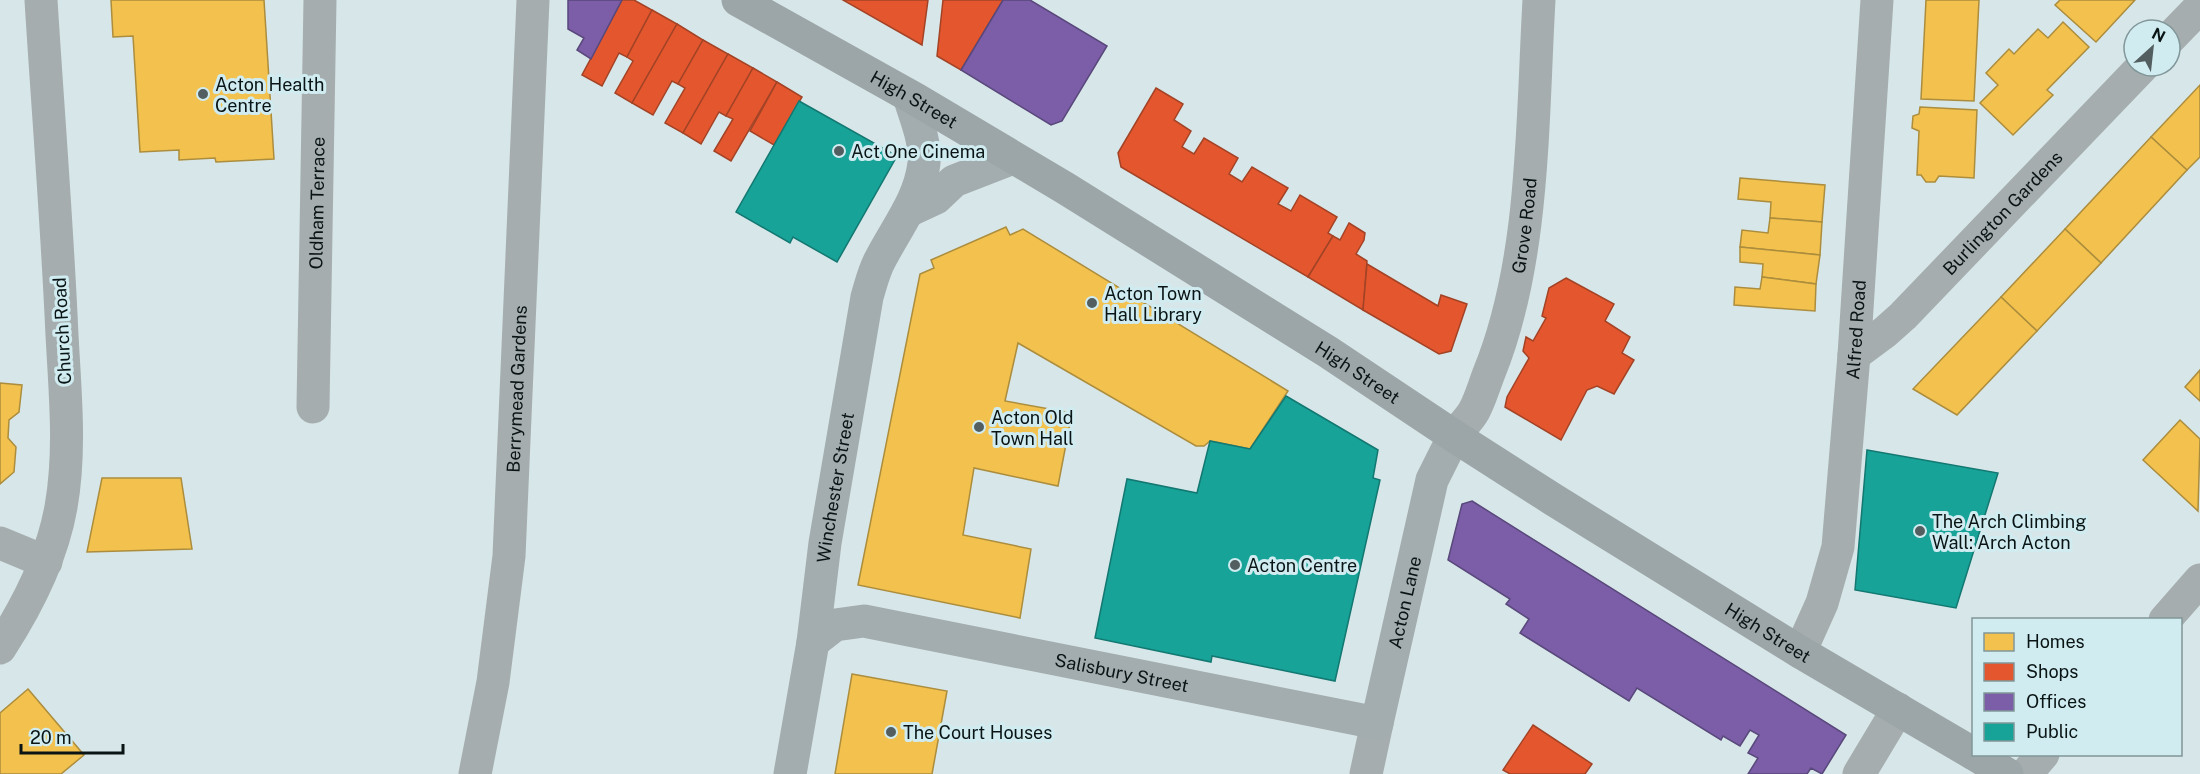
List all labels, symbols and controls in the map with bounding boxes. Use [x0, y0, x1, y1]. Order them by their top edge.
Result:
north arrow [2122, 18, 2182, 78]
text: N [2149, 24, 2168, 46]
street label: High Street [867, 66, 961, 132]
place label: Acton Health Centre [215, 74, 324, 116]
marker: Acton Health Centre [196, 87, 210, 101]
street label: Oldham Terrace [305, 137, 328, 269]
place label: Act One Cinema [851, 141, 985, 162]
marker: Act One Cinema [832, 144, 846, 158]
street label: Burlington Gardens [1938, 146, 2066, 279]
street label: Grove Road [1507, 177, 1540, 275]
street label: Church Road [49, 277, 75, 385]
street label: Alfred Road [1841, 279, 1869, 380]
place label: Acton Town Hall Library [1104, 283, 1202, 325]
marker: Acton Town Hall Library [1085, 296, 1099, 310]
street label: Berrymead Gardens [502, 305, 530, 473]
street label: High Street [1312, 336, 1404, 407]
place label: Acton Old Town Hall [991, 407, 1074, 449]
street label: Winchester Street [812, 411, 858, 564]
marker: Acton Old Town Hall [972, 420, 986, 434]
place label: The Arch Climbing Wall: Arch Acton [1932, 511, 2086, 553]
marker: The Arch Climbing Wall: Arch Acton [1913, 524, 1927, 538]
street label: Acton Lane [1384, 554, 1425, 650]
place label: Acton Centre [1247, 555, 1357, 576]
marker: Acton Centre [1228, 558, 1242, 572]
street label: High Street [1721, 598, 1815, 667]
legend [1972, 618, 2182, 756]
text: Homes [2026, 631, 2085, 652]
street label: Salisbury Street [1053, 649, 1191, 696]
text: Shops [2026, 661, 2078, 682]
text: Offices [2026, 691, 2086, 712]
scale bar [21, 717, 123, 755]
text: Public [2026, 721, 2078, 742]
place label: The Court Houses [903, 722, 1052, 743]
marker: The Court Houses [884, 725, 898, 739]
text: 20 m [30, 727, 72, 748]

